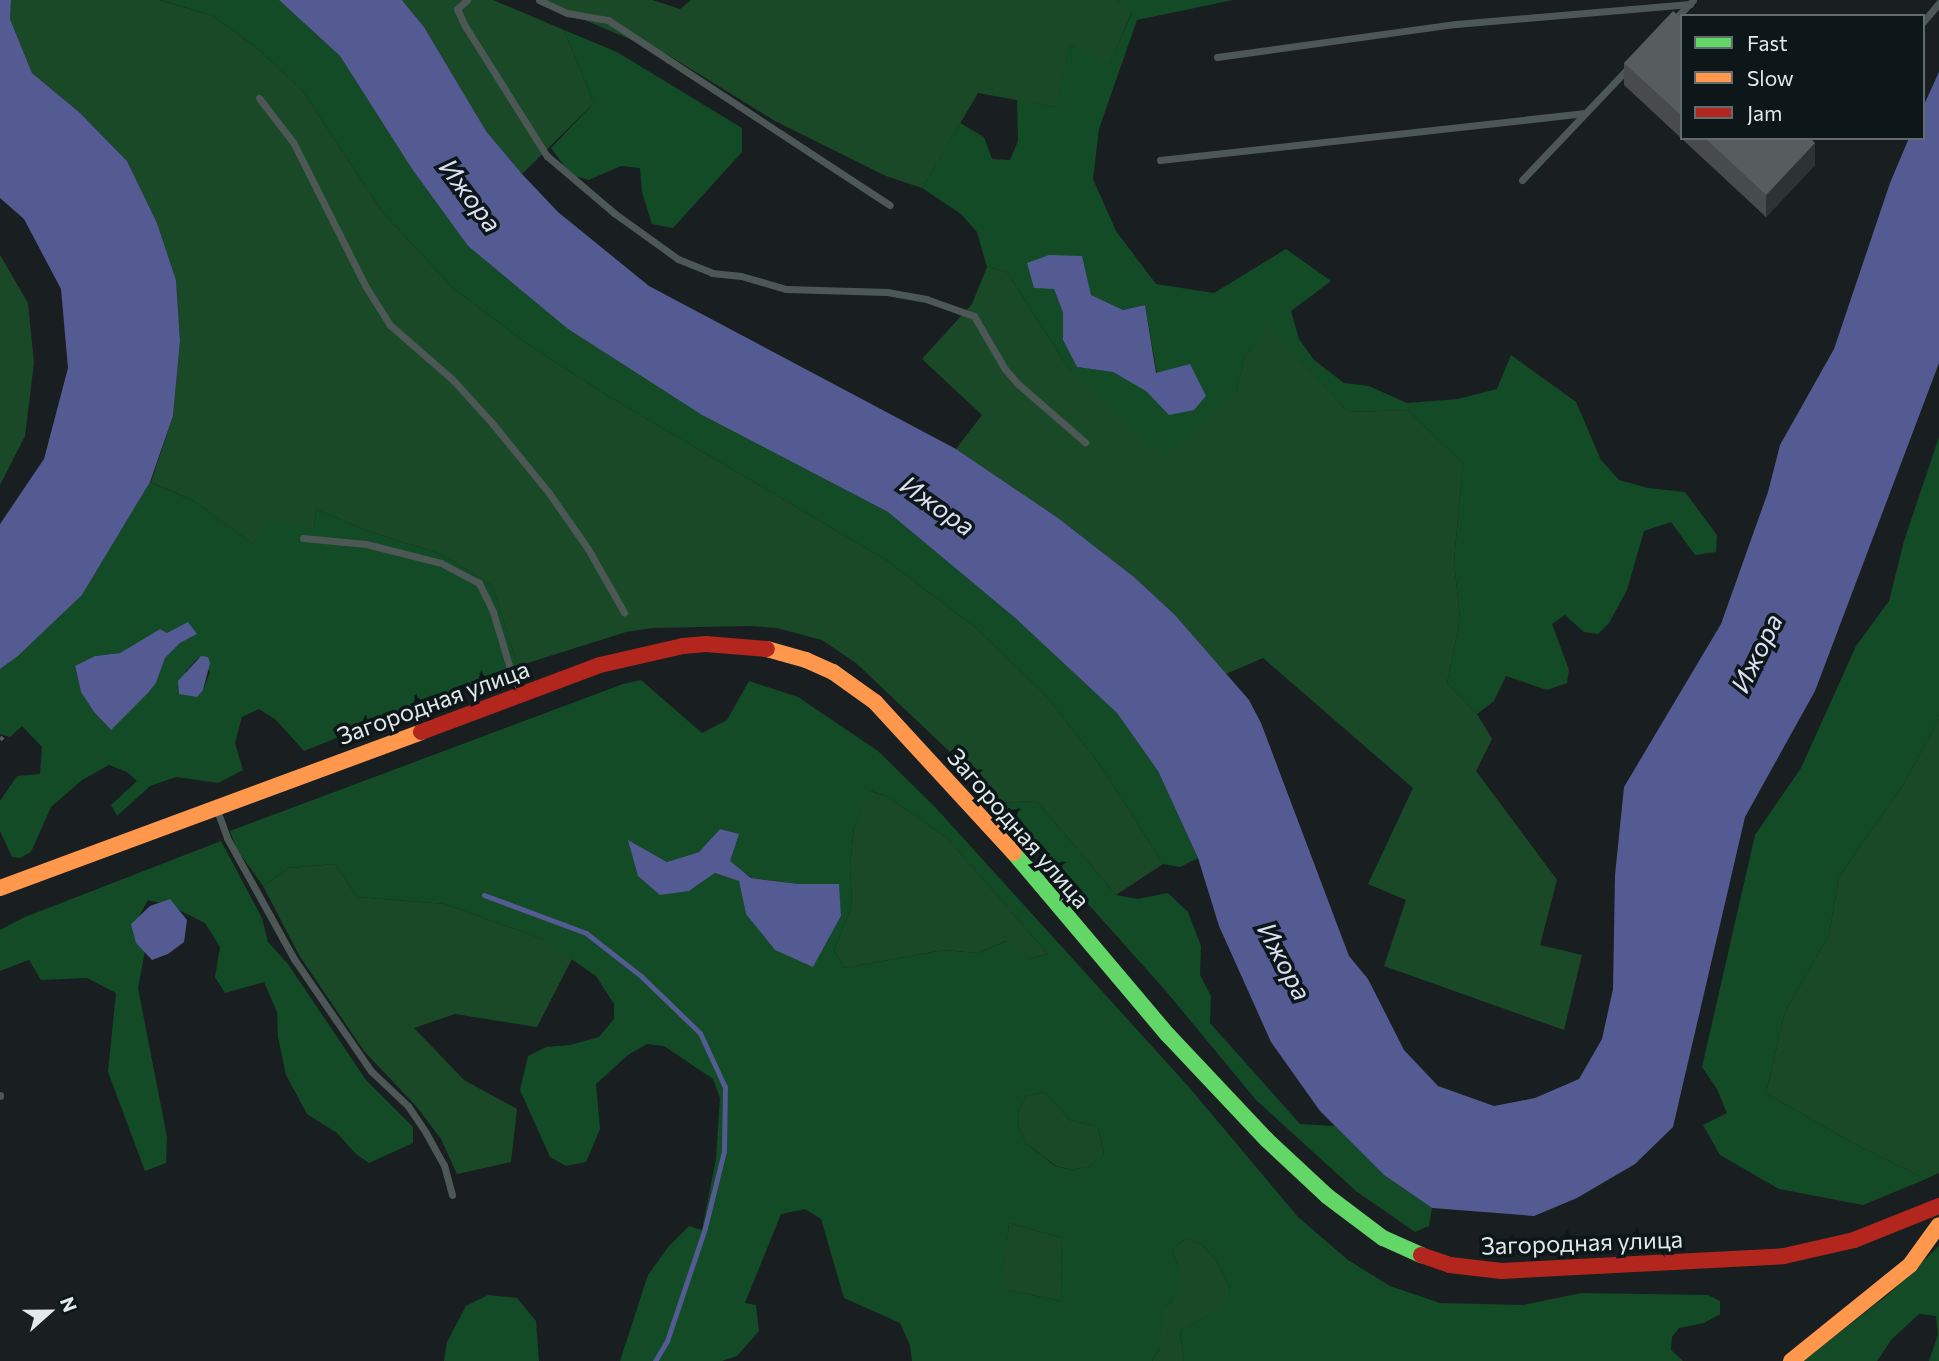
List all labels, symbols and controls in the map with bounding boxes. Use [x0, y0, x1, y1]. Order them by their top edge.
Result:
legend [1680, 14, 1925, 140]
text: Fast [1747, 30, 1788, 55]
text: Slow [1747, 65, 1794, 90]
text: Jam [1747, 100, 1782, 125]
water label: Ижора [433, 152, 509, 238]
water label: Ижора [895, 468, 981, 542]
water label: Ижора [1724, 608, 1788, 698]
street label: Загородная улица [333, 654, 533, 750]
street label: Загородная улица [942, 742, 1096, 914]
water label: Ижора [1252, 917, 1318, 1005]
street label: Загородная улица [1481, 1224, 1683, 1260]
north arrow [14, 1277, 84, 1347]
text: N [56, 1294, 82, 1315]

